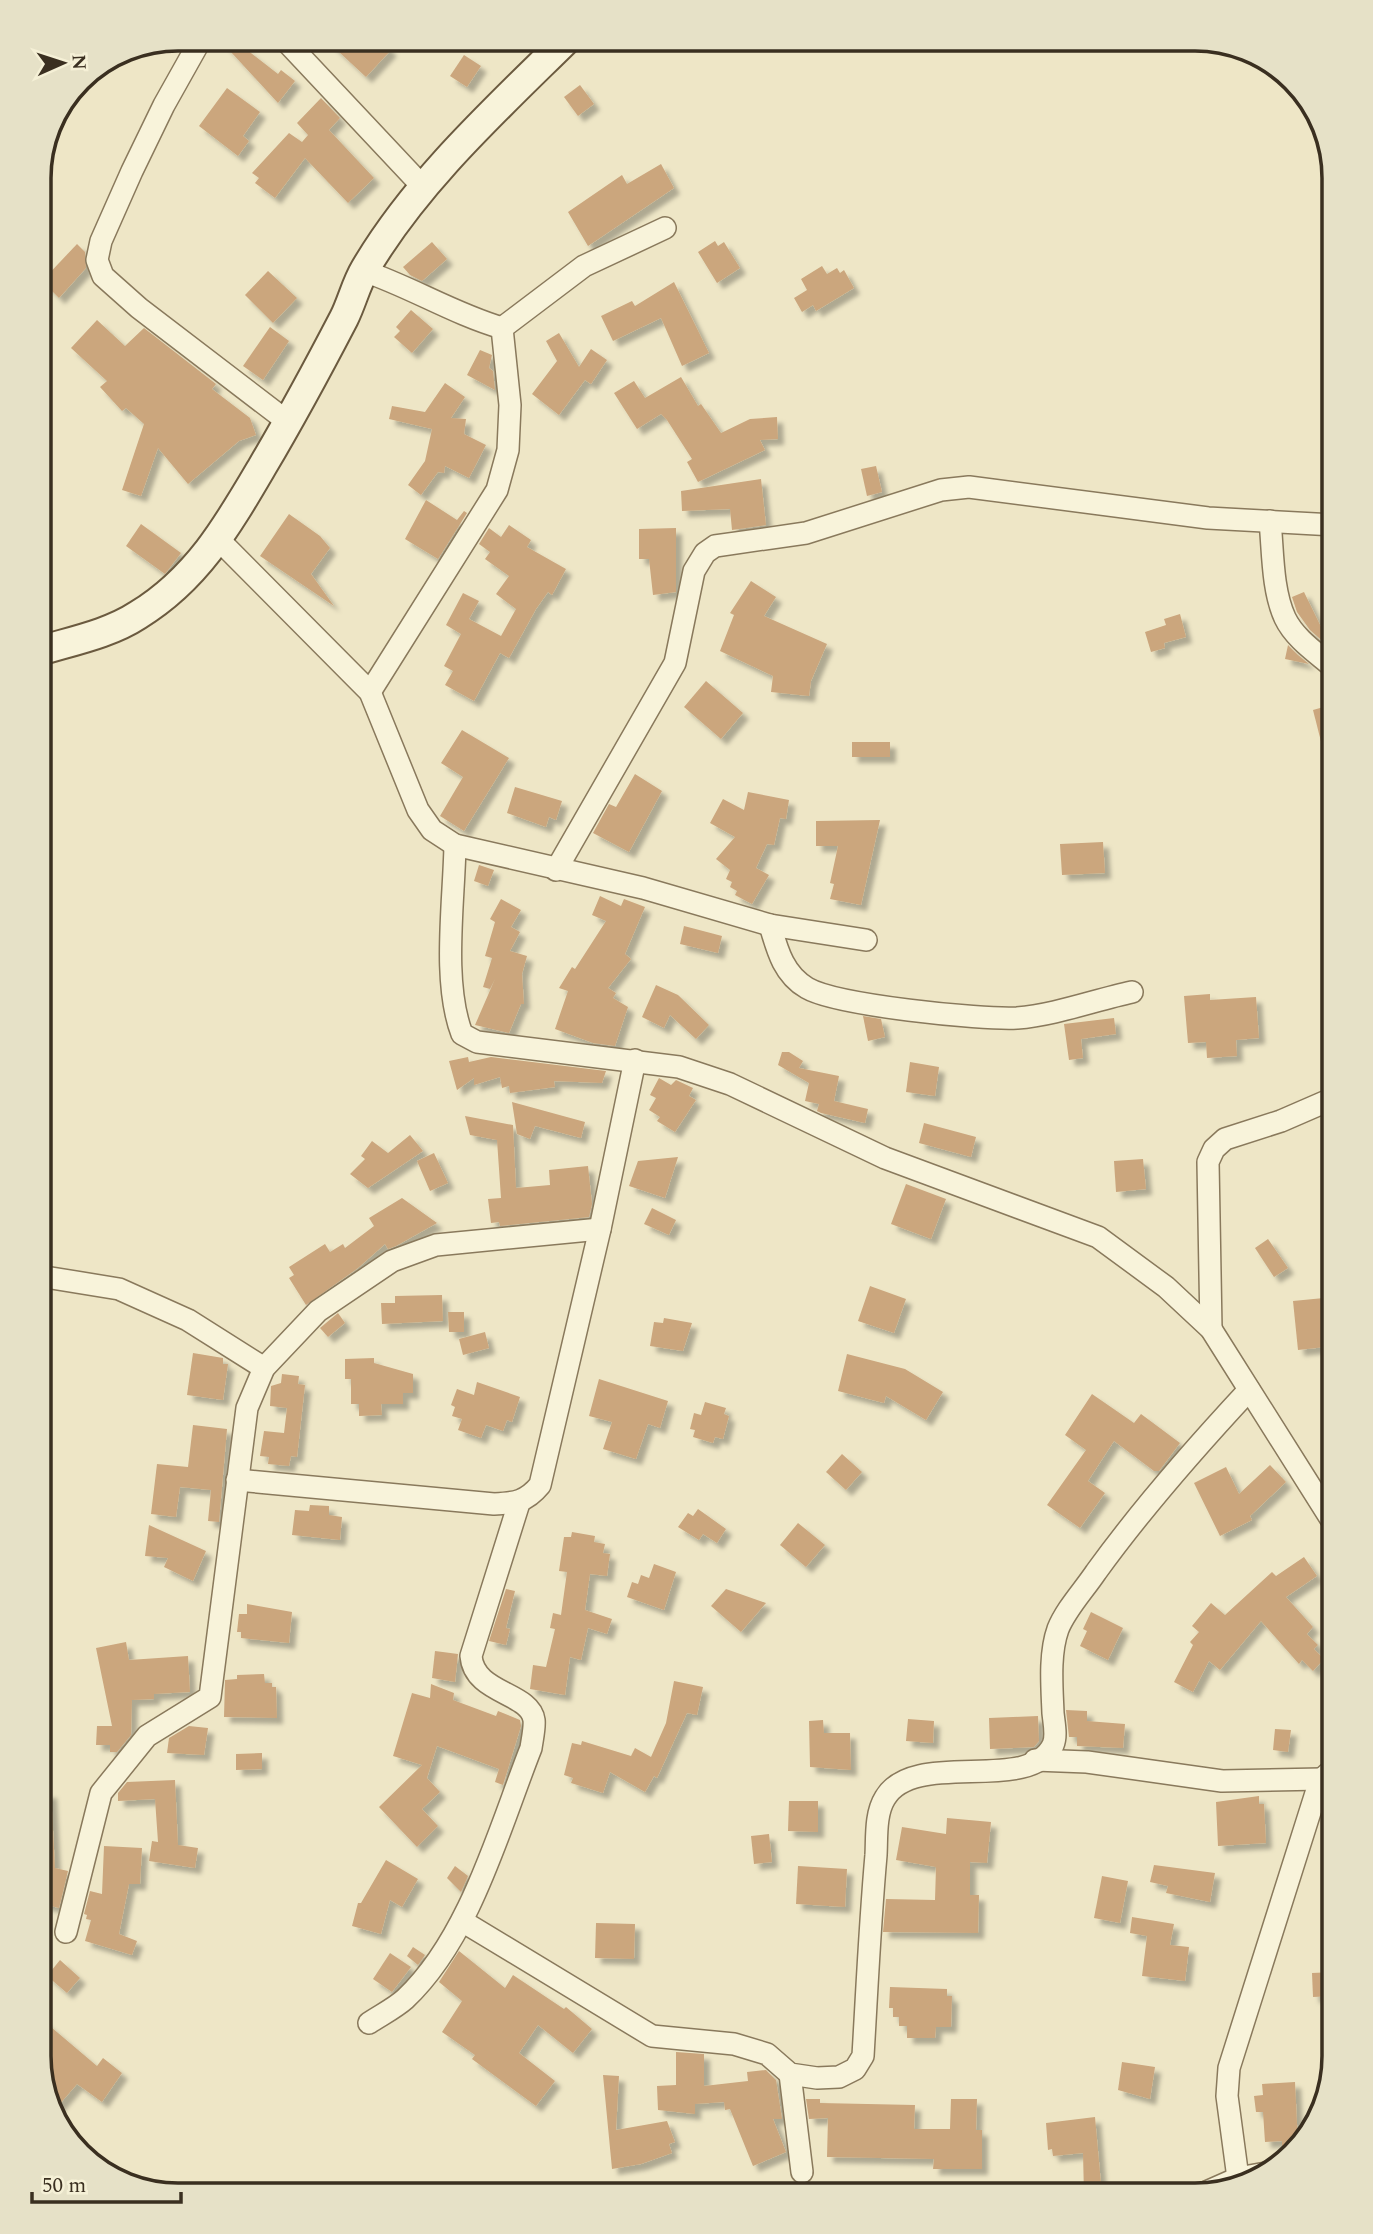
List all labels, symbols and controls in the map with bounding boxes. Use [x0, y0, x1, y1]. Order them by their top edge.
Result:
north arrow [28, 28, 98, 98]
text: N [64, 54, 93, 71]
scale bar [32, 2160, 180, 2204]
text: 50 m [42, 2170, 86, 2202]

